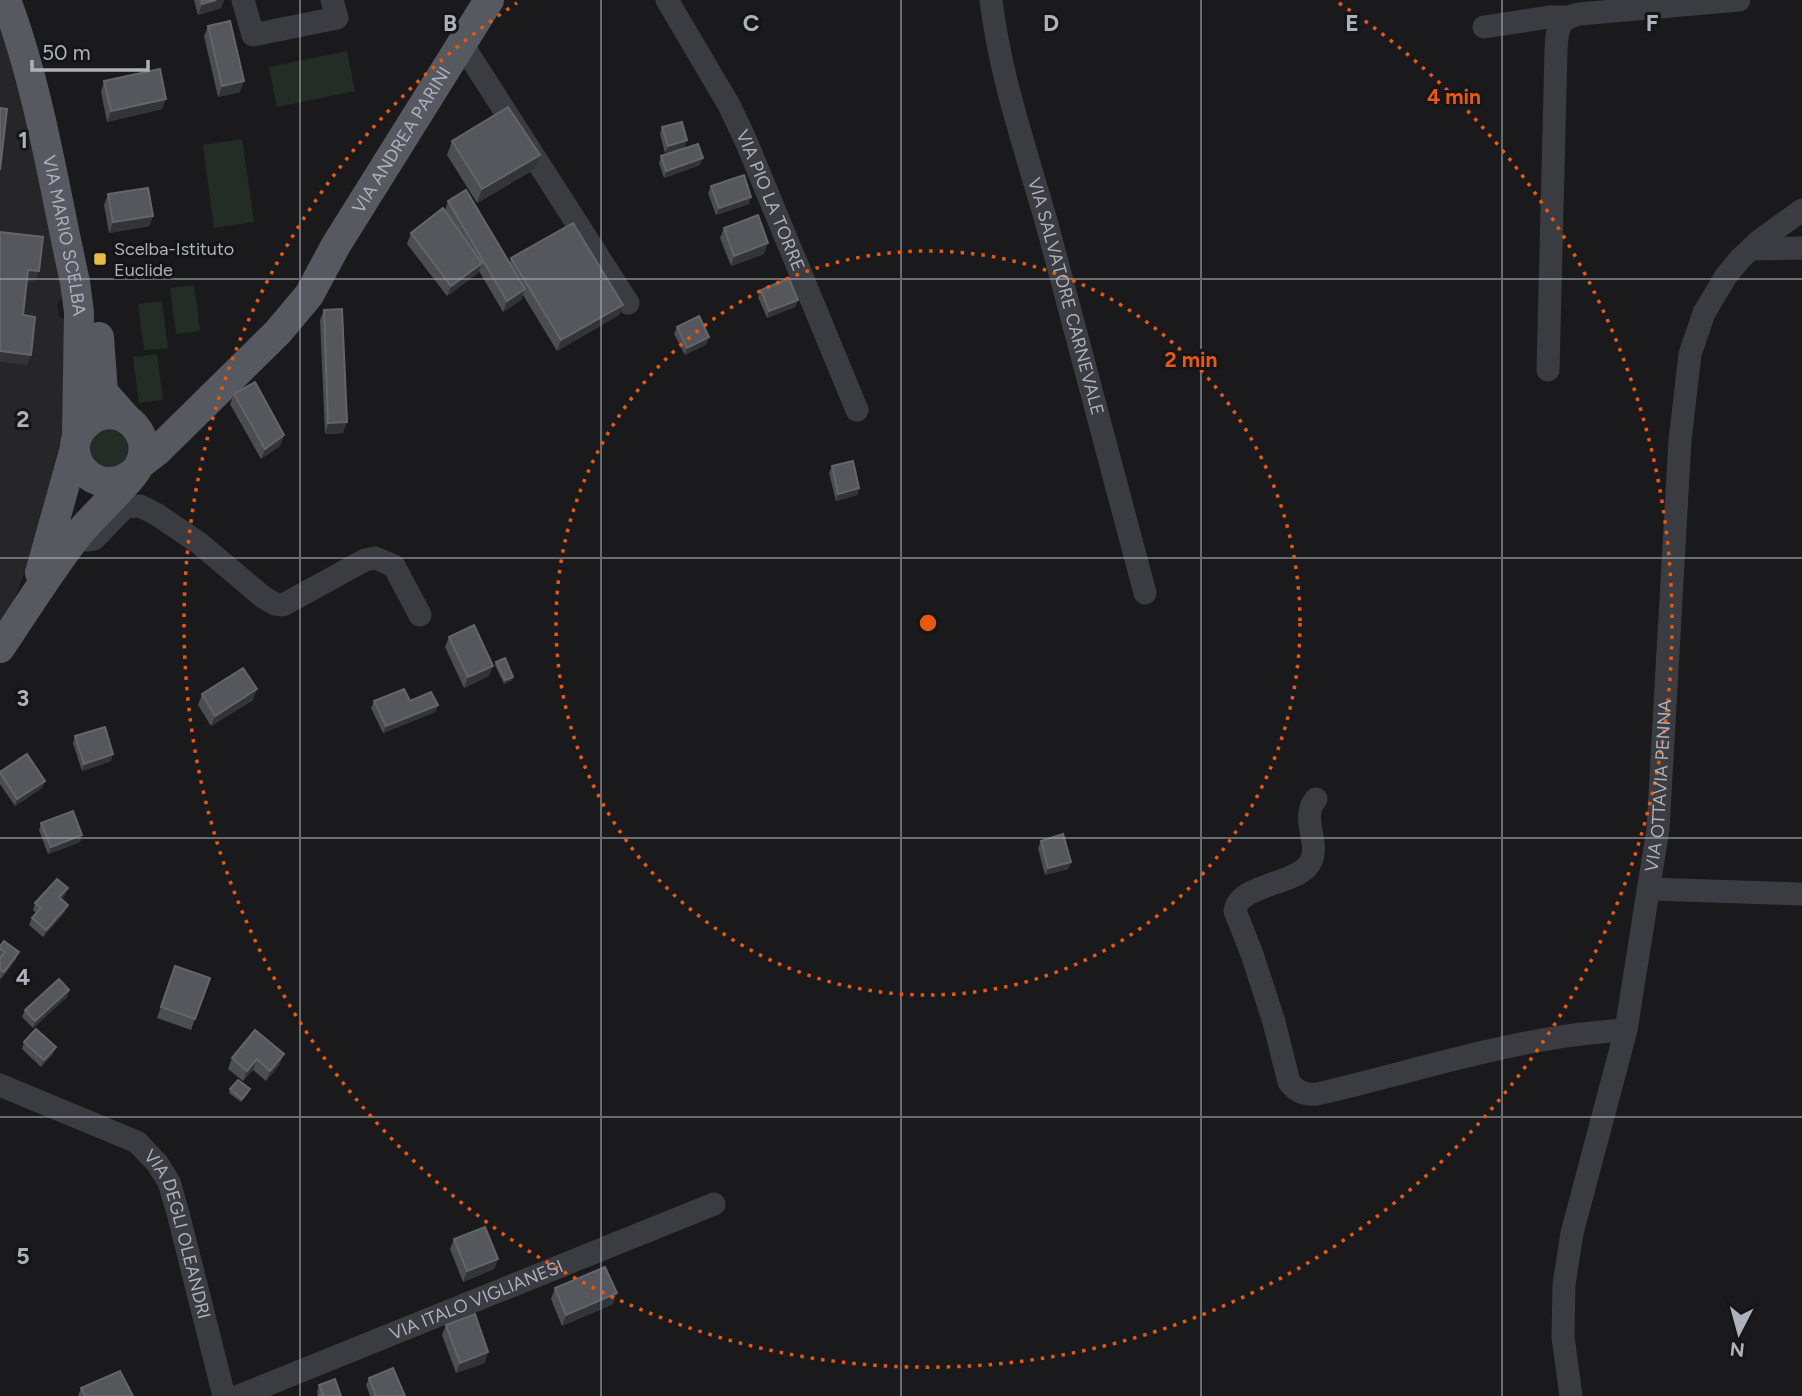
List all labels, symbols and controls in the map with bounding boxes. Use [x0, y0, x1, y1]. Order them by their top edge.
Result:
text: B [443, 9, 457, 37]
text: C [743, 9, 760, 37]
text: D [1043, 9, 1059, 37]
text: E [1345, 9, 1359, 37]
text: F [1646, 9, 1659, 37]
scale bar [32, 28, 147, 72]
text: 50 m [42, 40, 91, 65]
street label: VIA ANDREA PARINI [348, 63, 456, 217]
text: 4 min [1427, 84, 1481, 109]
text: 1 [18, 126, 28, 154]
street label: VIA PIO LA TORRE [731, 126, 809, 274]
street label: VIA MARIO SCELBA [38, 153, 90, 317]
street label: VIA SALVATORE CARNEVALE [1023, 175, 1109, 418]
place label: Scelba-Istituto Euclide [114, 238, 234, 281]
marker: Scelba-Istituto Euclide [92, 251, 108, 267]
text: 2 min [1165, 347, 1217, 372]
text: 2 [16, 405, 30, 433]
centre of rings [916, 611, 940, 635]
text: 3 [17, 684, 29, 712]
street label: VIA OTTAVIA PENNA [1640, 699, 1676, 873]
text: 4 [16, 963, 30, 991]
street label: VIA DEGLI OLEANDRI [139, 1145, 215, 1321]
text: 5 [16, 1242, 30, 1270]
street label: VIA ITALO VIGLIANESI [386, 1255, 566, 1345]
north arrow [1704, 1298, 1774, 1368]
text: N [1729, 1337, 1746, 1362]

